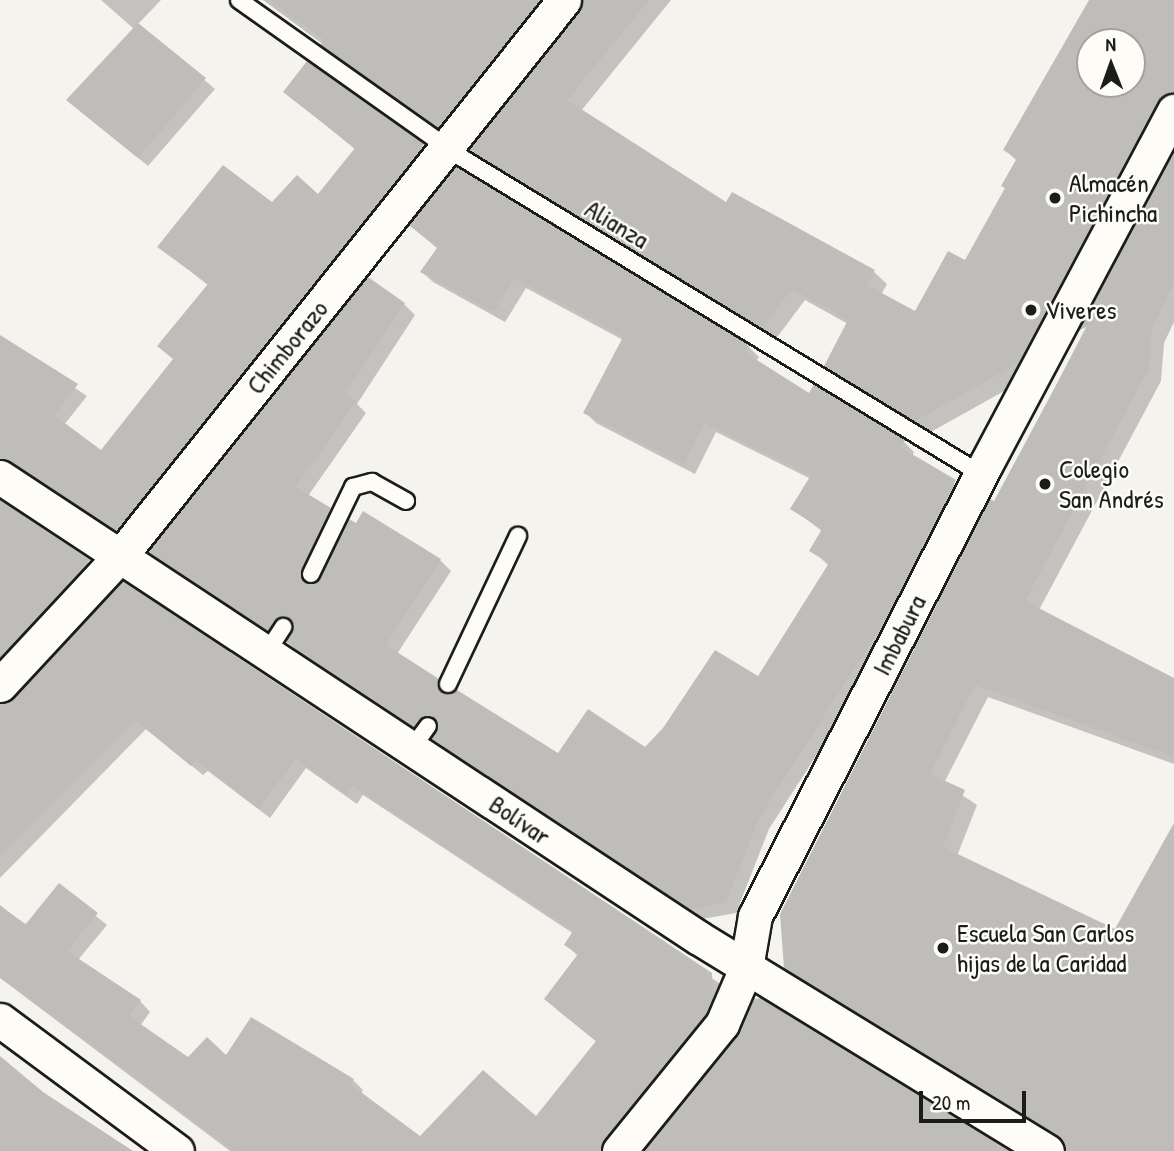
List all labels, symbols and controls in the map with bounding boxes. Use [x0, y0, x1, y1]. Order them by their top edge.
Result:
north arrow [1076, 28, 1146, 98]
text: N [1105, 31, 1116, 57]
place label: Almacén Pichincha [1069, 167, 1157, 228]
marker: Almacén Pichincha [1047, 190, 1063, 206]
street label: Alianza [580, 193, 654, 255]
street label: Chimborazo [240, 294, 334, 400]
place label: Viveres [1045, 294, 1117, 326]
marker: Viveres [1023, 302, 1039, 318]
place label: Colegio San Andrés [1059, 453, 1164, 514]
marker: Colegio San Andrés [1037, 476, 1053, 492]
street label: Imbabura [866, 590, 932, 680]
street label: Bolívar [484, 788, 556, 852]
place label: Escuela San Carlos hijas de la Caridad [957, 917, 1134, 978]
marker: Escuela San Carlos hijas de la Caridad [935, 940, 951, 956]
scale bar [922, 1078, 1029, 1122]
text: 20 m [932, 1088, 970, 1117]

